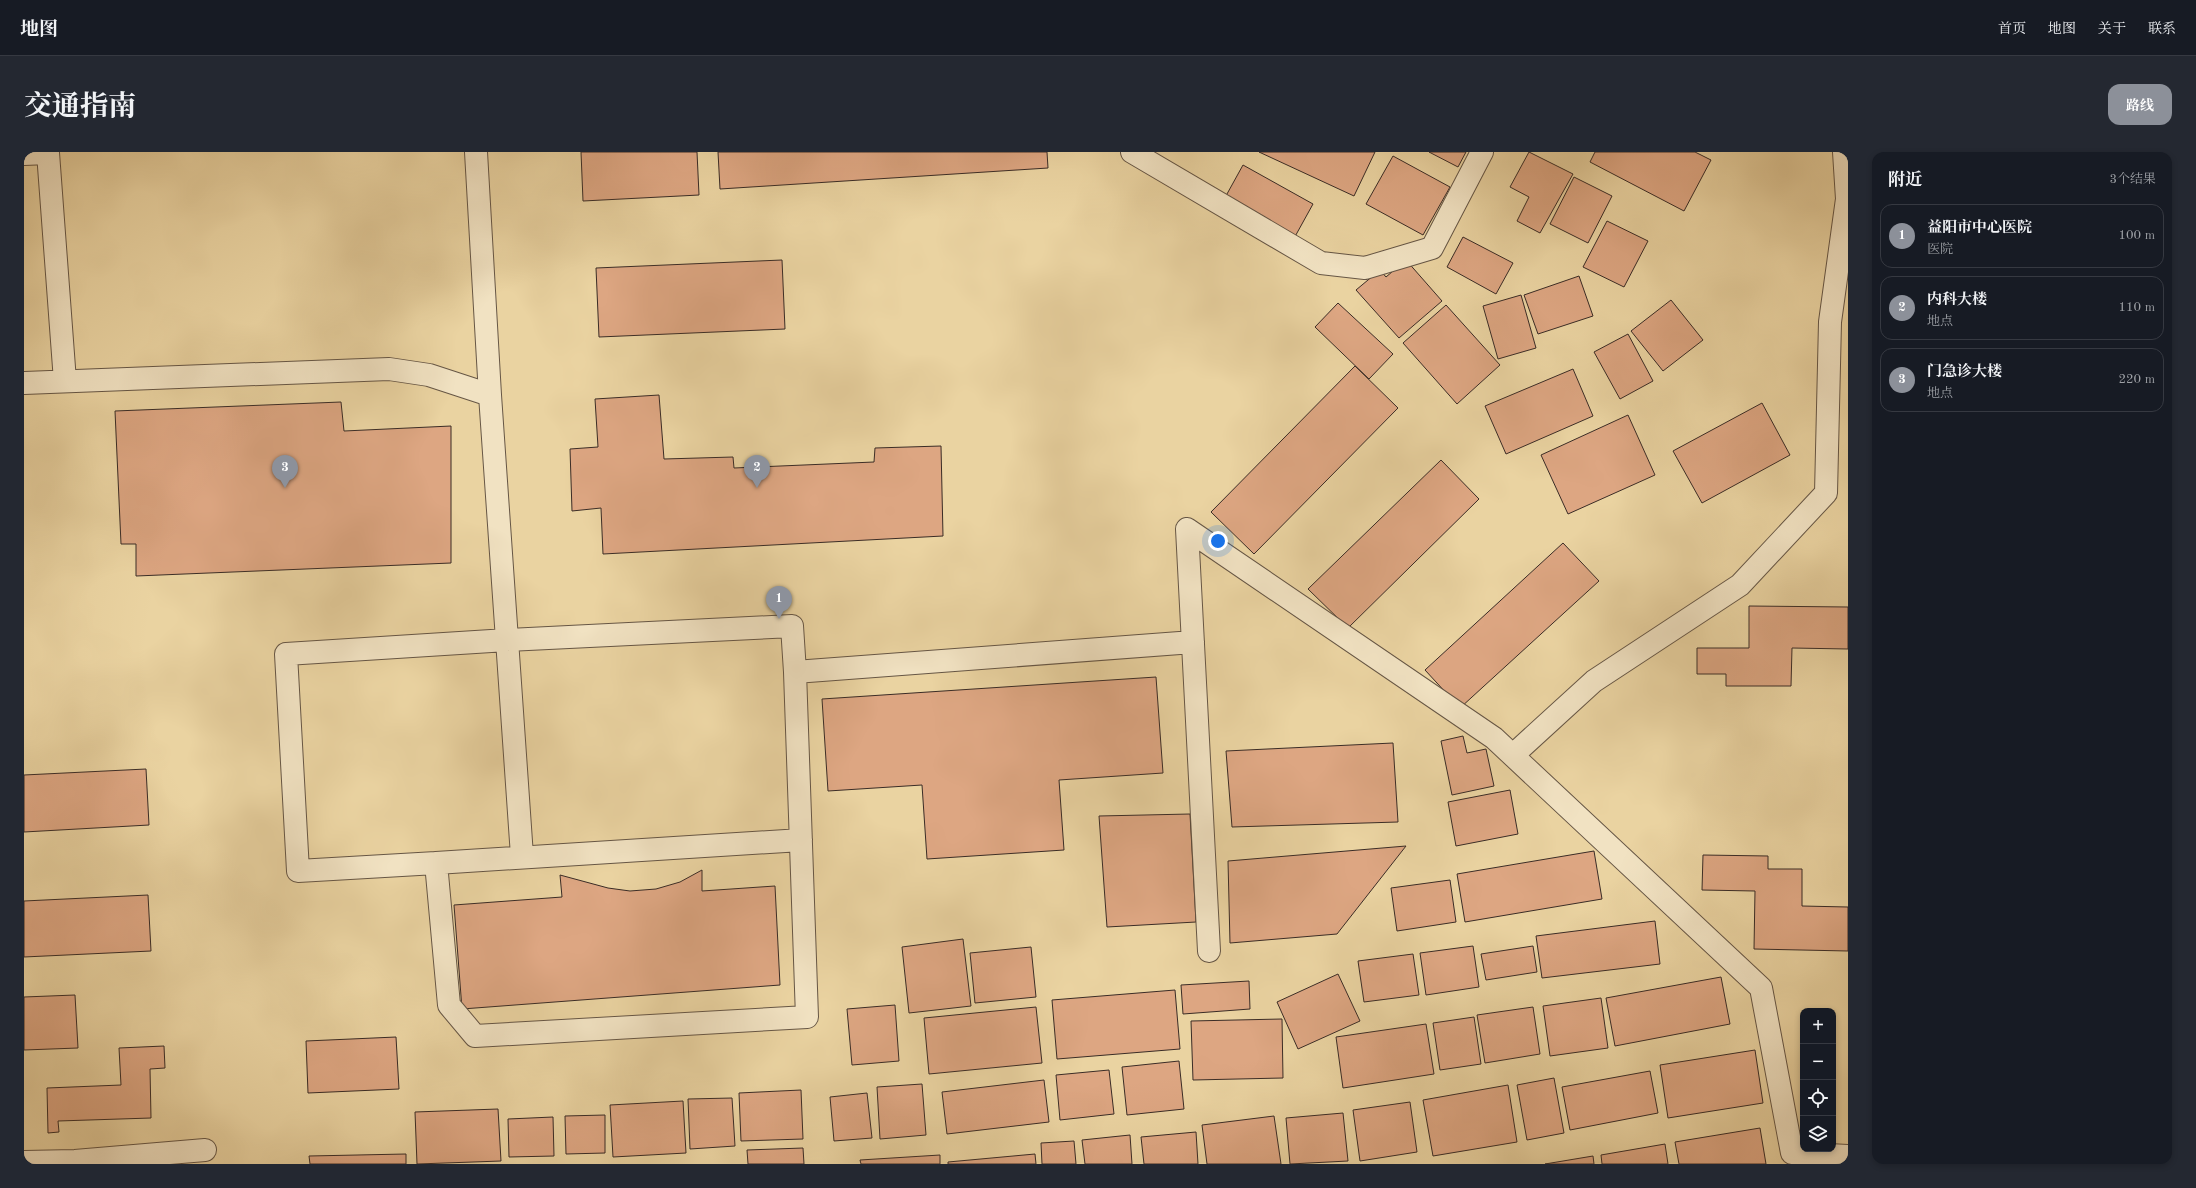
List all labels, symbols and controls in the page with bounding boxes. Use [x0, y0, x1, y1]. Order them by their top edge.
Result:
text: 地图 [20, 21, 58, 40]
text: 首页 [1998, 22, 2026, 36]
text: 地图 [2048, 22, 2076, 36]
text: 关于 [2098, 22, 2126, 36]
text: 联系 [2148, 22, 2176, 36]
button: 路线 [2108, 84, 2172, 125]
text: 交通指南 [24, 94, 136, 122]
text: 附近 [1888, 172, 1922, 189]
text: 3个结果 [2109, 173, 2156, 186]
text: 益阳市中心医院 [1927, 221, 2032, 236]
text: 1 [1898, 229, 1906, 242]
text: 100 m [2118, 229, 2155, 242]
text: 医院 [1927, 243, 1953, 256]
text: 内科大楼 [1927, 293, 1987, 308]
text: 2 [1898, 301, 1906, 314]
text: 110 m [2118, 301, 2155, 314]
text: 地点 [1927, 315, 1953, 328]
text: 门急诊大楼 [1927, 365, 2002, 380]
text: 3 [1898, 373, 1906, 386]
text: 220 m [2118, 373, 2155, 386]
text: 地点 [1927, 387, 1953, 400]
pin: 3 [272, 455, 298, 488]
pin: 2 [744, 455, 770, 488]
your location [1208, 531, 1228, 551]
pin: 1 [766, 586, 792, 619]
map controls [1800, 1008, 1836, 1152]
button: + [1800, 1008, 1836, 1044]
button: − [1800, 1044, 1836, 1080]
button: locate [1800, 1080, 1836, 1116]
button: layers [1800, 1116, 1836, 1152]

